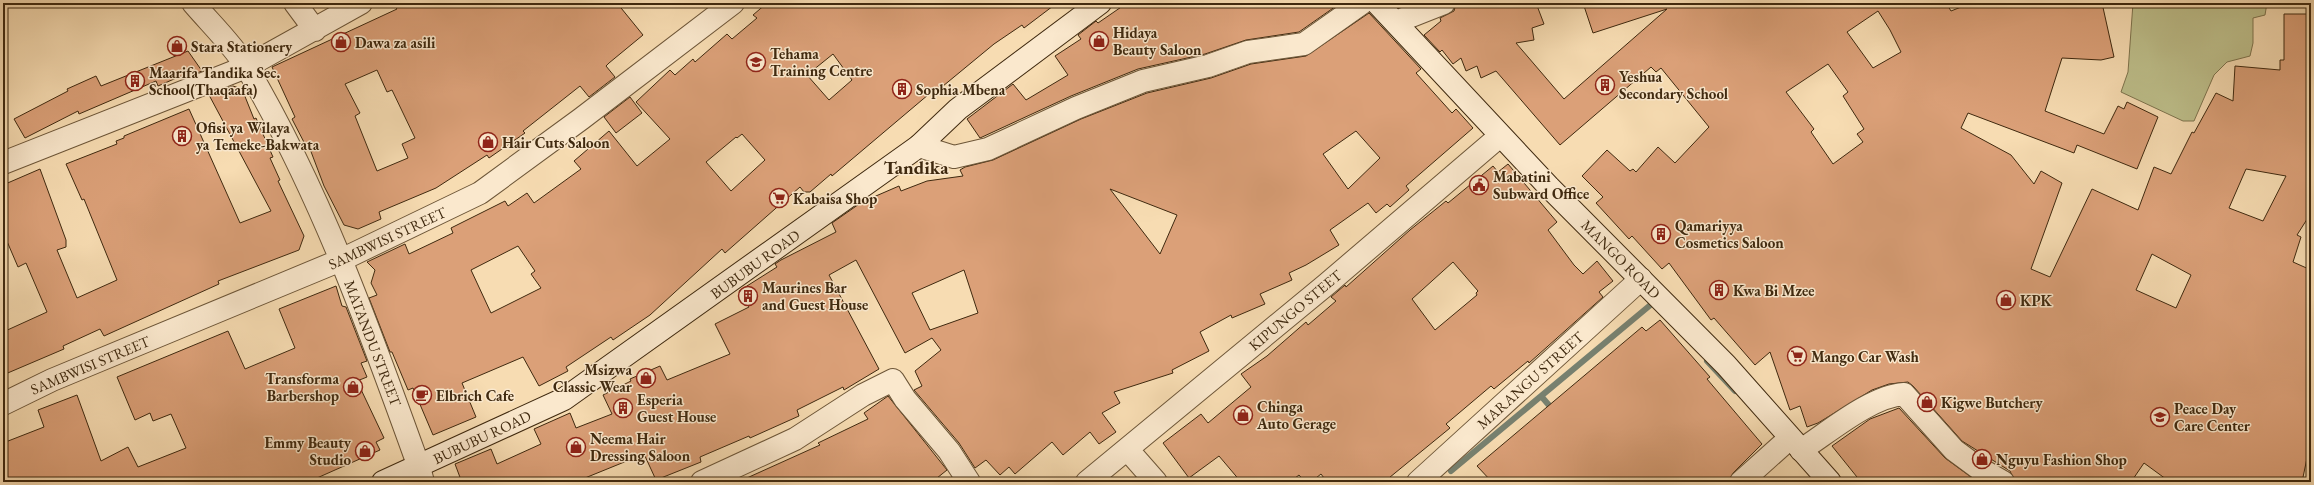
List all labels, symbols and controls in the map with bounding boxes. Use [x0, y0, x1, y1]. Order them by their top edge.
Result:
place label: Hidaya Beauty Saloon [1113, 23, 1202, 59]
shop icon: Hidaya Beauty Saloon [1088, 30, 1110, 52]
shop icon: Dawa za asili [330, 31, 352, 53]
place label: Dawa za asili [355, 33, 436, 52]
shop icon: Stara Stationery [166, 35, 188, 57]
place label: Stara Stationery [191, 37, 293, 56]
place label: Tehama Training Centre [770, 44, 872, 80]
school or university icon: Tehama Training Centre [745, 51, 767, 73]
place label: Maarifa Tandika Sec. School(Thaqaafa) [149, 63, 280, 99]
place label: Yeshua Secondary School [1619, 67, 1729, 103]
building icon: Maarifa Tandika Sec. School(Thaqaafa) [124, 70, 146, 92]
building icon: Yeshua Secondary School [1594, 74, 1616, 96]
building icon: Sophia Mbena [891, 78, 913, 100]
place label: Sophia Mbena [916, 80, 1006, 99]
place label: Ofisi ya Wilaya ya Temeke-Bakwata [196, 118, 320, 154]
building icon: Ofisi ya Wilaya ya Temeke-Bakwata [171, 125, 193, 147]
shop icon: Hair Cuts Saloon [477, 131, 499, 153]
place label: Hair Cuts Saloon [502, 133, 610, 152]
district label: Tandika [883, 155, 949, 180]
place label: Mabatini Subward Office [1493, 167, 1589, 203]
public building icon: Mabatini Subward Office [1468, 174, 1490, 196]
supermarket icon: Kabaisa Shop [768, 187, 790, 209]
place label: Kabaisa Shop [793, 189, 877, 208]
street label: SAMBWISI STREET [325, 202, 450, 274]
street label: MANGO ROAD [1577, 215, 1665, 303]
place label: Qamariyya Cosmetics Saloon [1675, 216, 1784, 252]
building icon: Qamariyya Cosmetics Saloon [1650, 223, 1672, 245]
street label: BUBUBU ROAD [707, 225, 803, 303]
street label: KIPUNGO STEET [1244, 265, 1346, 355]
street label: MATANDU STREET [340, 277, 406, 410]
place label: Maurines Bar and Guest House [762, 278, 868, 314]
building icon: Kwa Bi Mzee [1708, 279, 1730, 301]
place label: Kwa Bi Mzee [1733, 281, 1815, 300]
building icon: Maurines Bar and Guest House [737, 285, 759, 307]
shop icon: KPK [1995, 289, 2017, 311]
place label: KPK [2020, 291, 2053, 310]
street label: MARANGU STREET [1473, 326, 1588, 433]
street label: SAMBWISI STREET [27, 331, 153, 399]
supermarket icon: Mango Car Wash [1786, 345, 1808, 367]
place label: Mango Car Wash [1811, 347, 1919, 366]
place label: Msizwa Classic Wear [553, 360, 633, 396]
shop icon: Msizwa Classic Wear [635, 367, 657, 389]
place label: Transforma Barbershop [265, 369, 339, 405]
shop icon: Transforma Barbershop [342, 376, 364, 398]
cafe icon: Elbrich Cafe [411, 384, 433, 406]
place label: Elbrich Cafe [436, 386, 514, 405]
place label: Esperia Guest House [637, 390, 716, 426]
shop icon: Kigwe Butchery [1916, 391, 1938, 413]
place label: Kigwe Butchery [1941, 393, 2043, 412]
building icon: Esperia Guest House [612, 397, 634, 419]
place label: Chinga Auto Gerage [1256, 397, 1336, 433]
place label: Peace Day Care Center [2174, 399, 2251, 435]
shop icon: Chinga Auto Gerage [1232, 404, 1254, 426]
street label: BUBUBU ROAD [430, 406, 534, 468]
school or university icon: Peace Day Care Center [2149, 406, 2171, 428]
place label: Neema Hair Dressing Saloon [590, 429, 691, 465]
place label: Emmy Beauty Studio [264, 433, 352, 469]
shop icon: Neema Hair Dressing Saloon [565, 436, 587, 458]
shop icon: Emmy Beauty Studio [354, 440, 376, 462]
shop icon: Nguyu Fashion Shop [1971, 448, 1993, 470]
place label: Nguyu Fashion Shop [1996, 450, 2127, 469]

